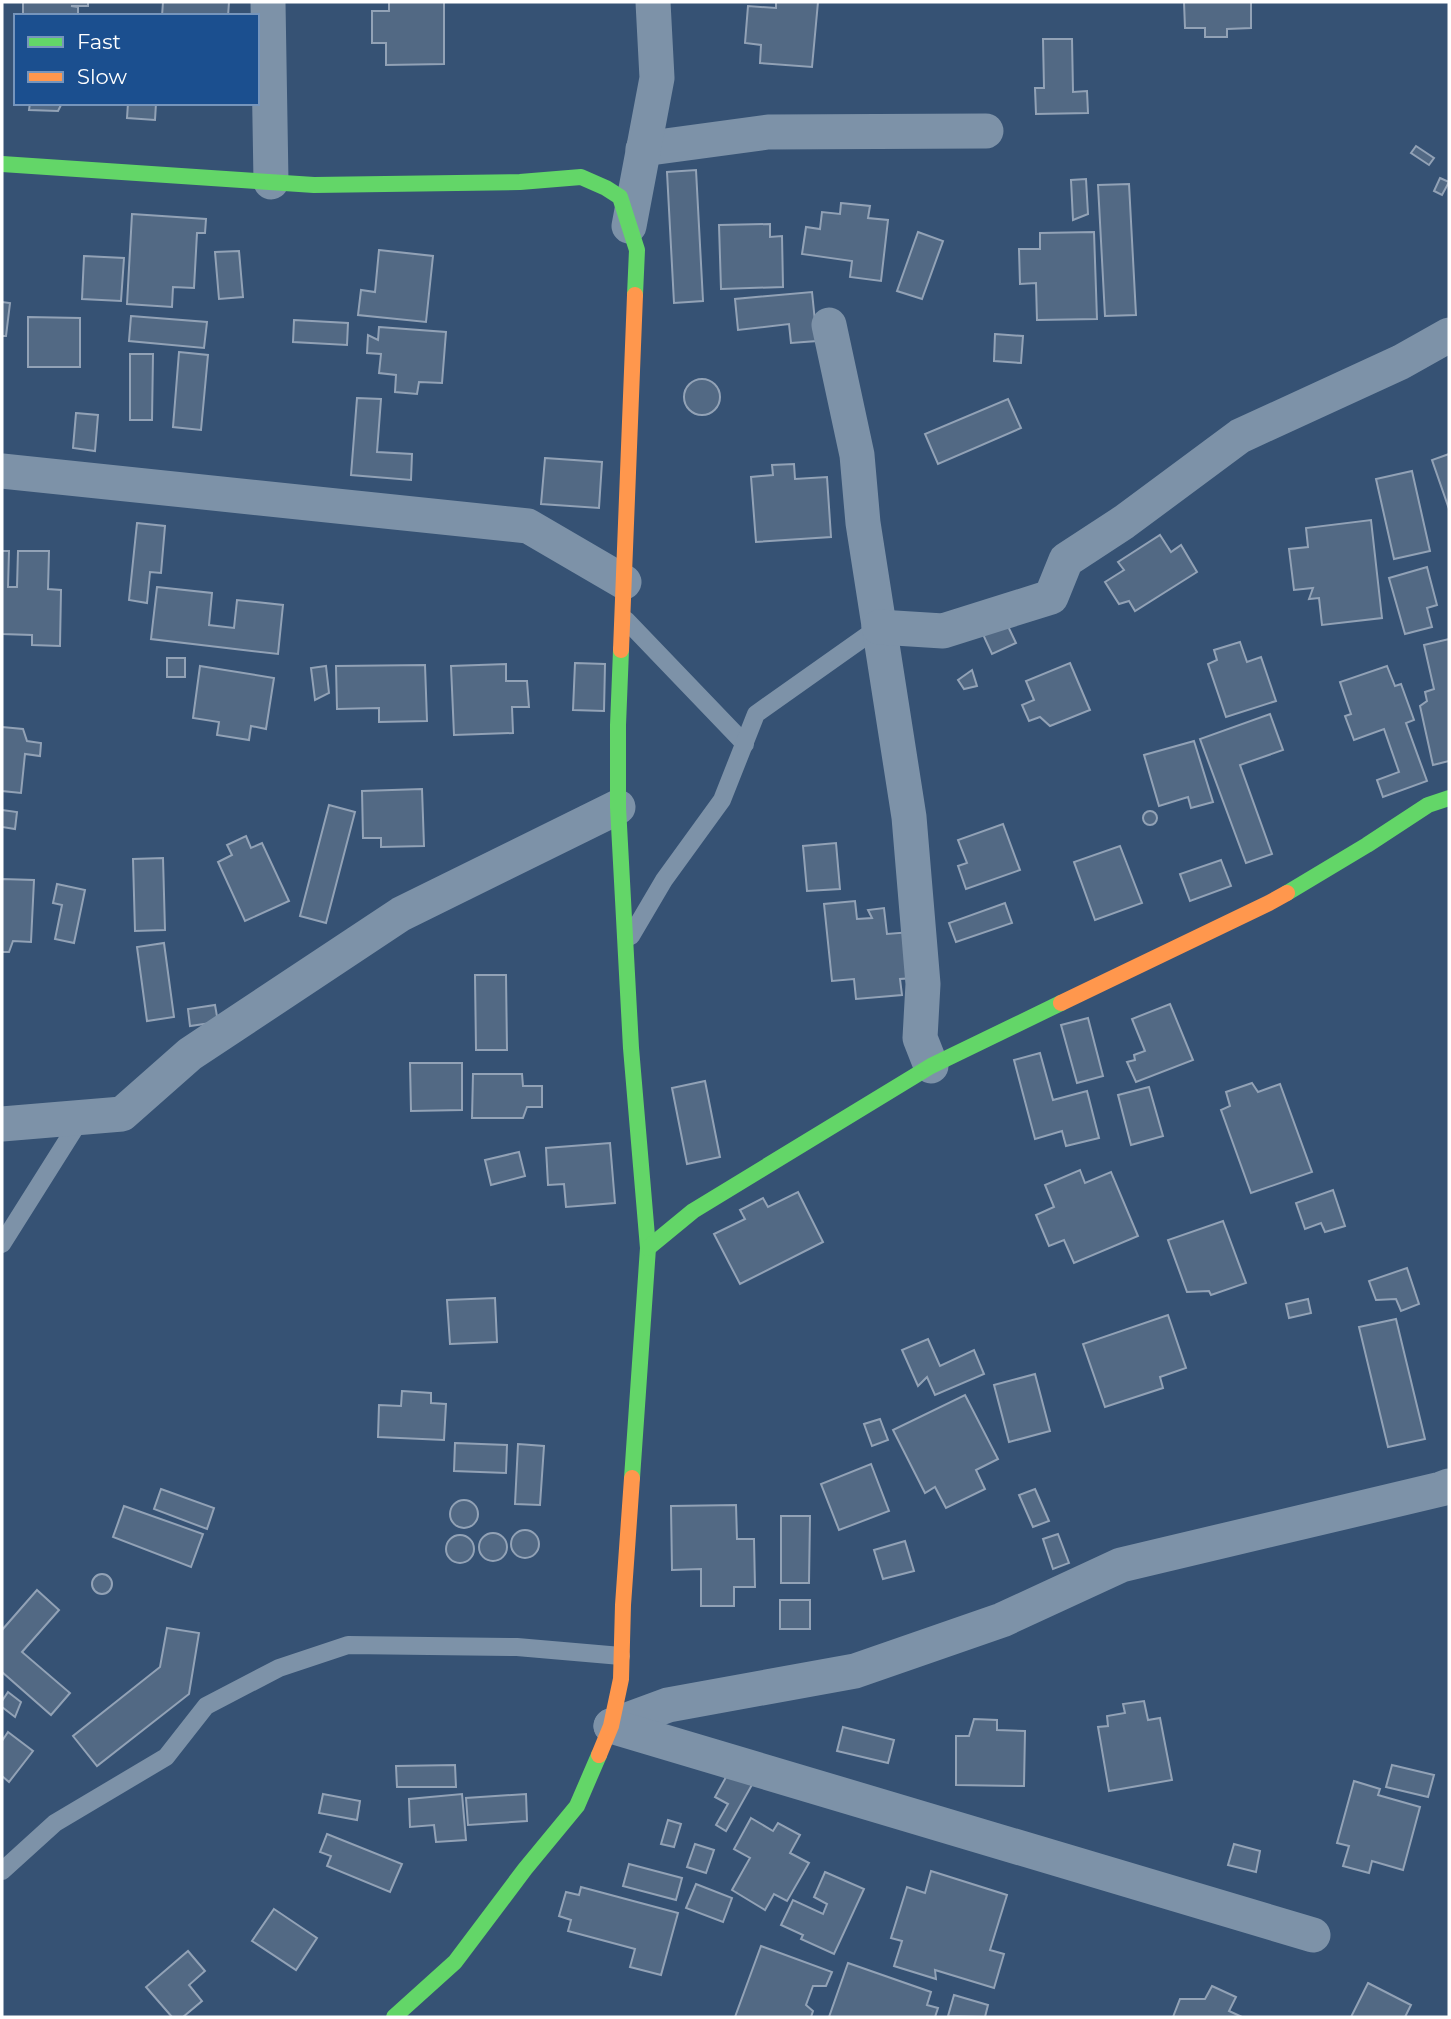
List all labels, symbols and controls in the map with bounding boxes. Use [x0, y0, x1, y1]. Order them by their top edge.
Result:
legend [14, 14, 259, 105]
text: Fast [77, 29, 121, 54]
text: Slow [77, 64, 127, 89]

